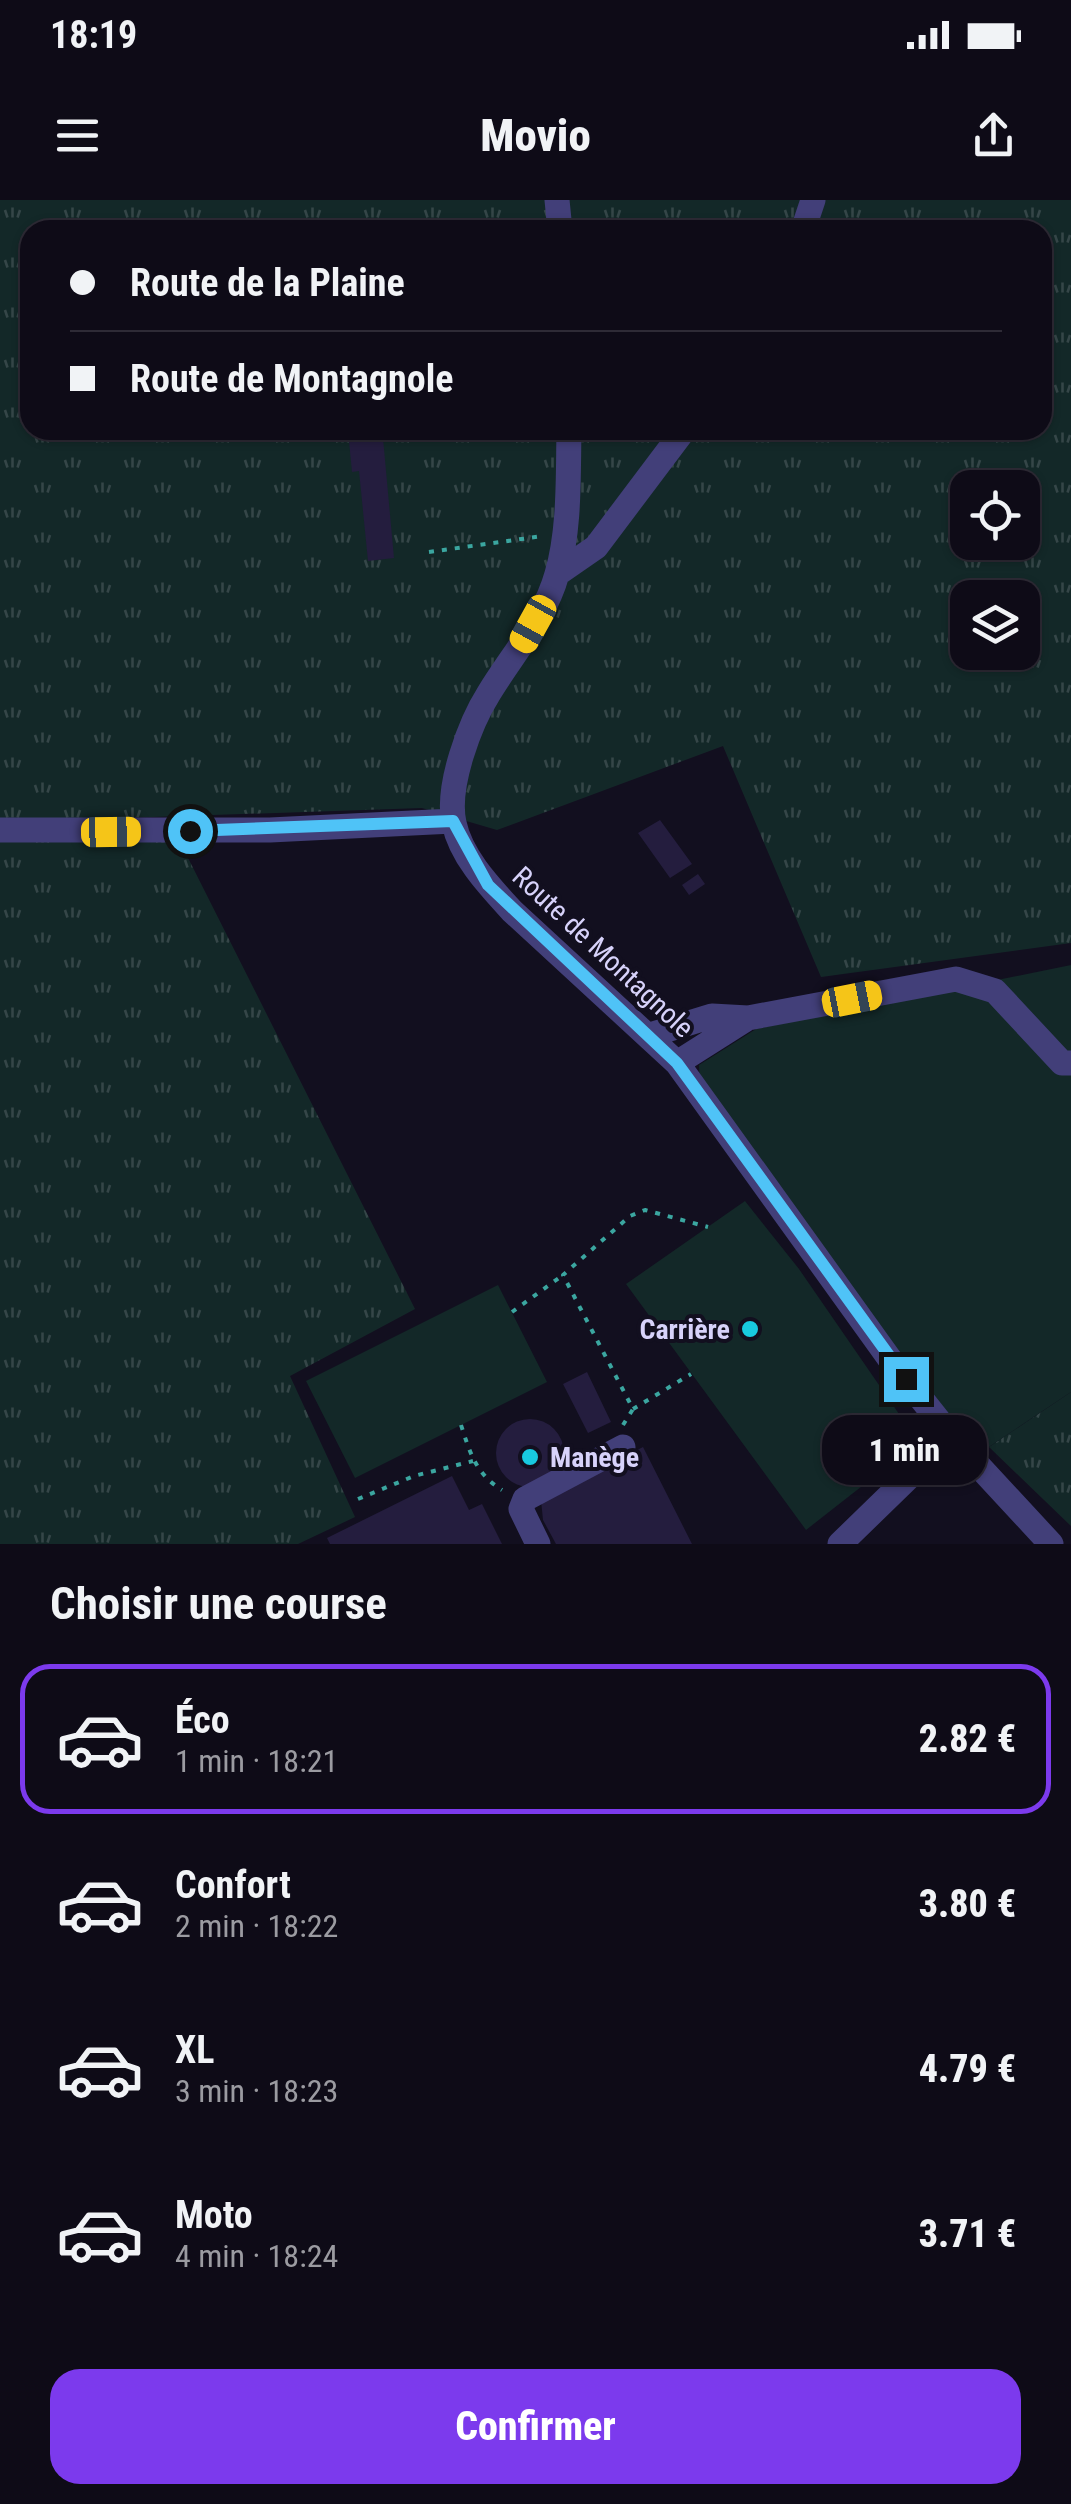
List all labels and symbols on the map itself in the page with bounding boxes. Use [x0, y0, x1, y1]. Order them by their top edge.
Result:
car [505, 590, 561, 658]
route start [168, 809, 213, 854]
car [81, 816, 141, 848]
street label: Route de Montagnole [506, 860, 700, 1044]
car [820, 979, 884, 1019]
place label: Carrière [639, 1313, 730, 1346]
marker: Carrière [739, 1318, 761, 1340]
route end [884, 1357, 929, 1402]
callout: 1 min [824, 1414, 988, 1484]
place label: Manège [550, 1441, 639, 1474]
marker: Manège [519, 1446, 541, 1468]

